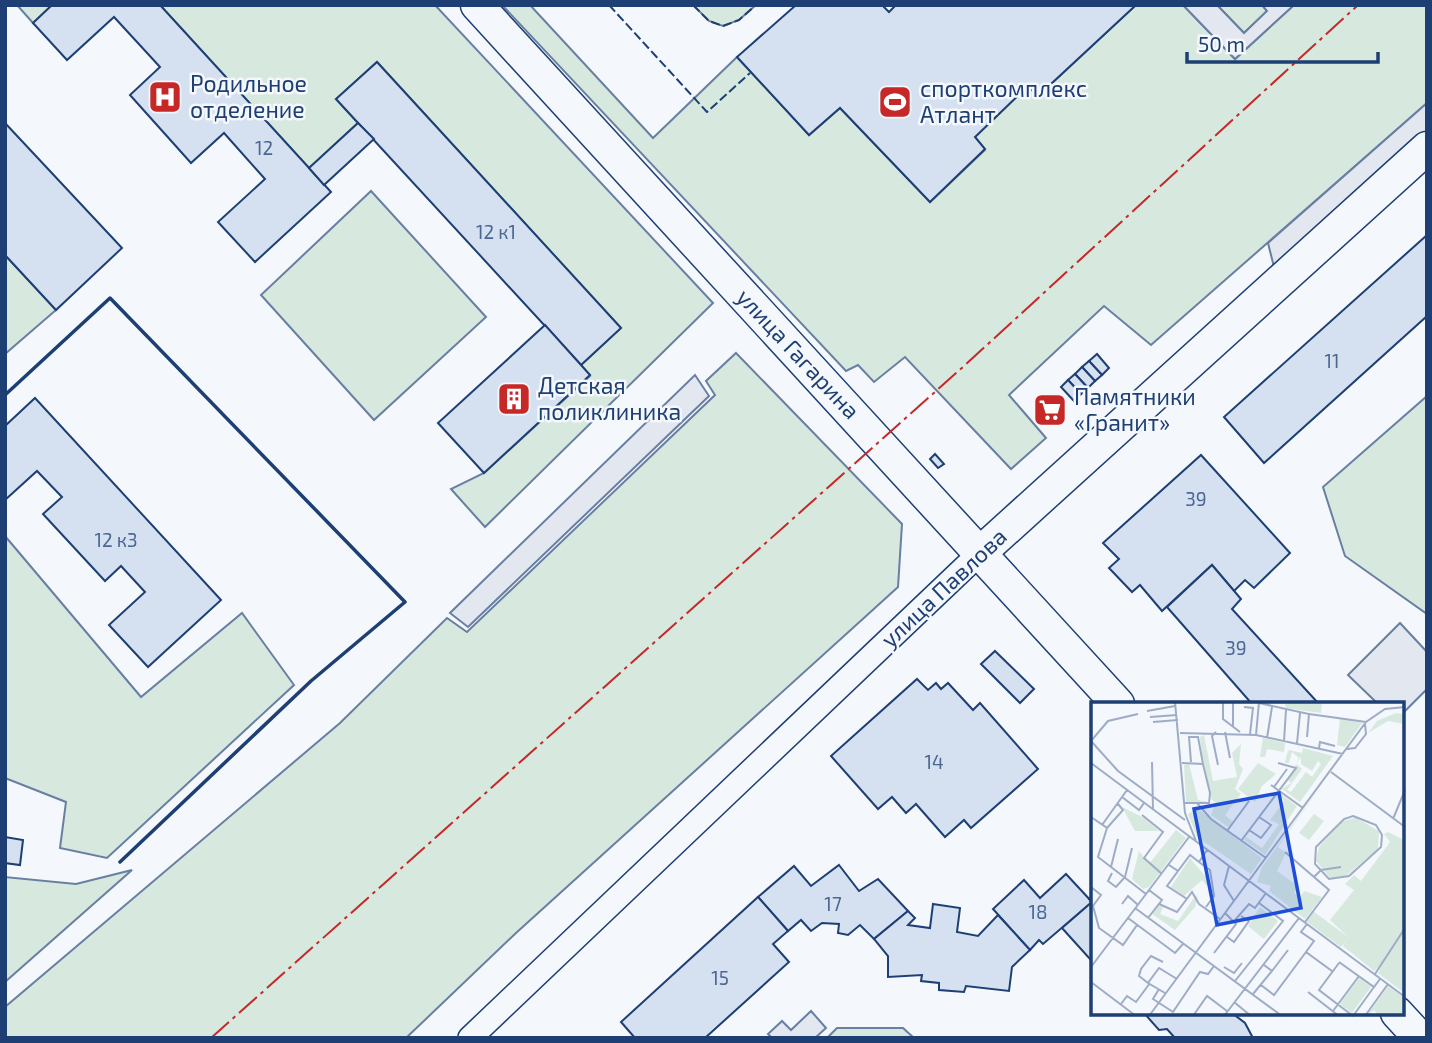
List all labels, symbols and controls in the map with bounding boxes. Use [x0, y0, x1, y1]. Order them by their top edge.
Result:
scale bar [1187, 21, 1378, 65]
text: 50 m [1198, 31, 1245, 56]
place label: Родильное отделение [190, 69, 307, 123]
place label: спорткомплекс Атлант [920, 74, 1087, 128]
hospital icon: Родильное отделение [146, 78, 184, 116]
sports icon: спорткомплекс Атлант [876, 83, 914, 121]
house number: 12 [255, 136, 273, 159]
house number: 12 к1 [476, 220, 516, 243]
street label: улица Гагарина [731, 282, 866, 425]
house number: 11 [1324, 349, 1340, 372]
place label: Детская поликлиника [538, 371, 681, 425]
building icon: Детская поликлиника [495, 380, 533, 418]
place label: Памятники «Гранит» [1074, 382, 1196, 436]
supermarket icon: Памятники «Гранит» [1031, 391, 1069, 429]
house number: 39 [1185, 487, 1207, 510]
street label: улица Павлова [875, 522, 1013, 653]
house number: 12 к3 [94, 528, 138, 551]
house number: 39 [1225, 636, 1247, 659]
inset map [1091, 702, 1404, 1015]
house number: 14 [924, 750, 944, 773]
house number: 17 [824, 892, 842, 915]
house number: 18 [1028, 900, 1048, 923]
house number: 15 [711, 966, 729, 989]

